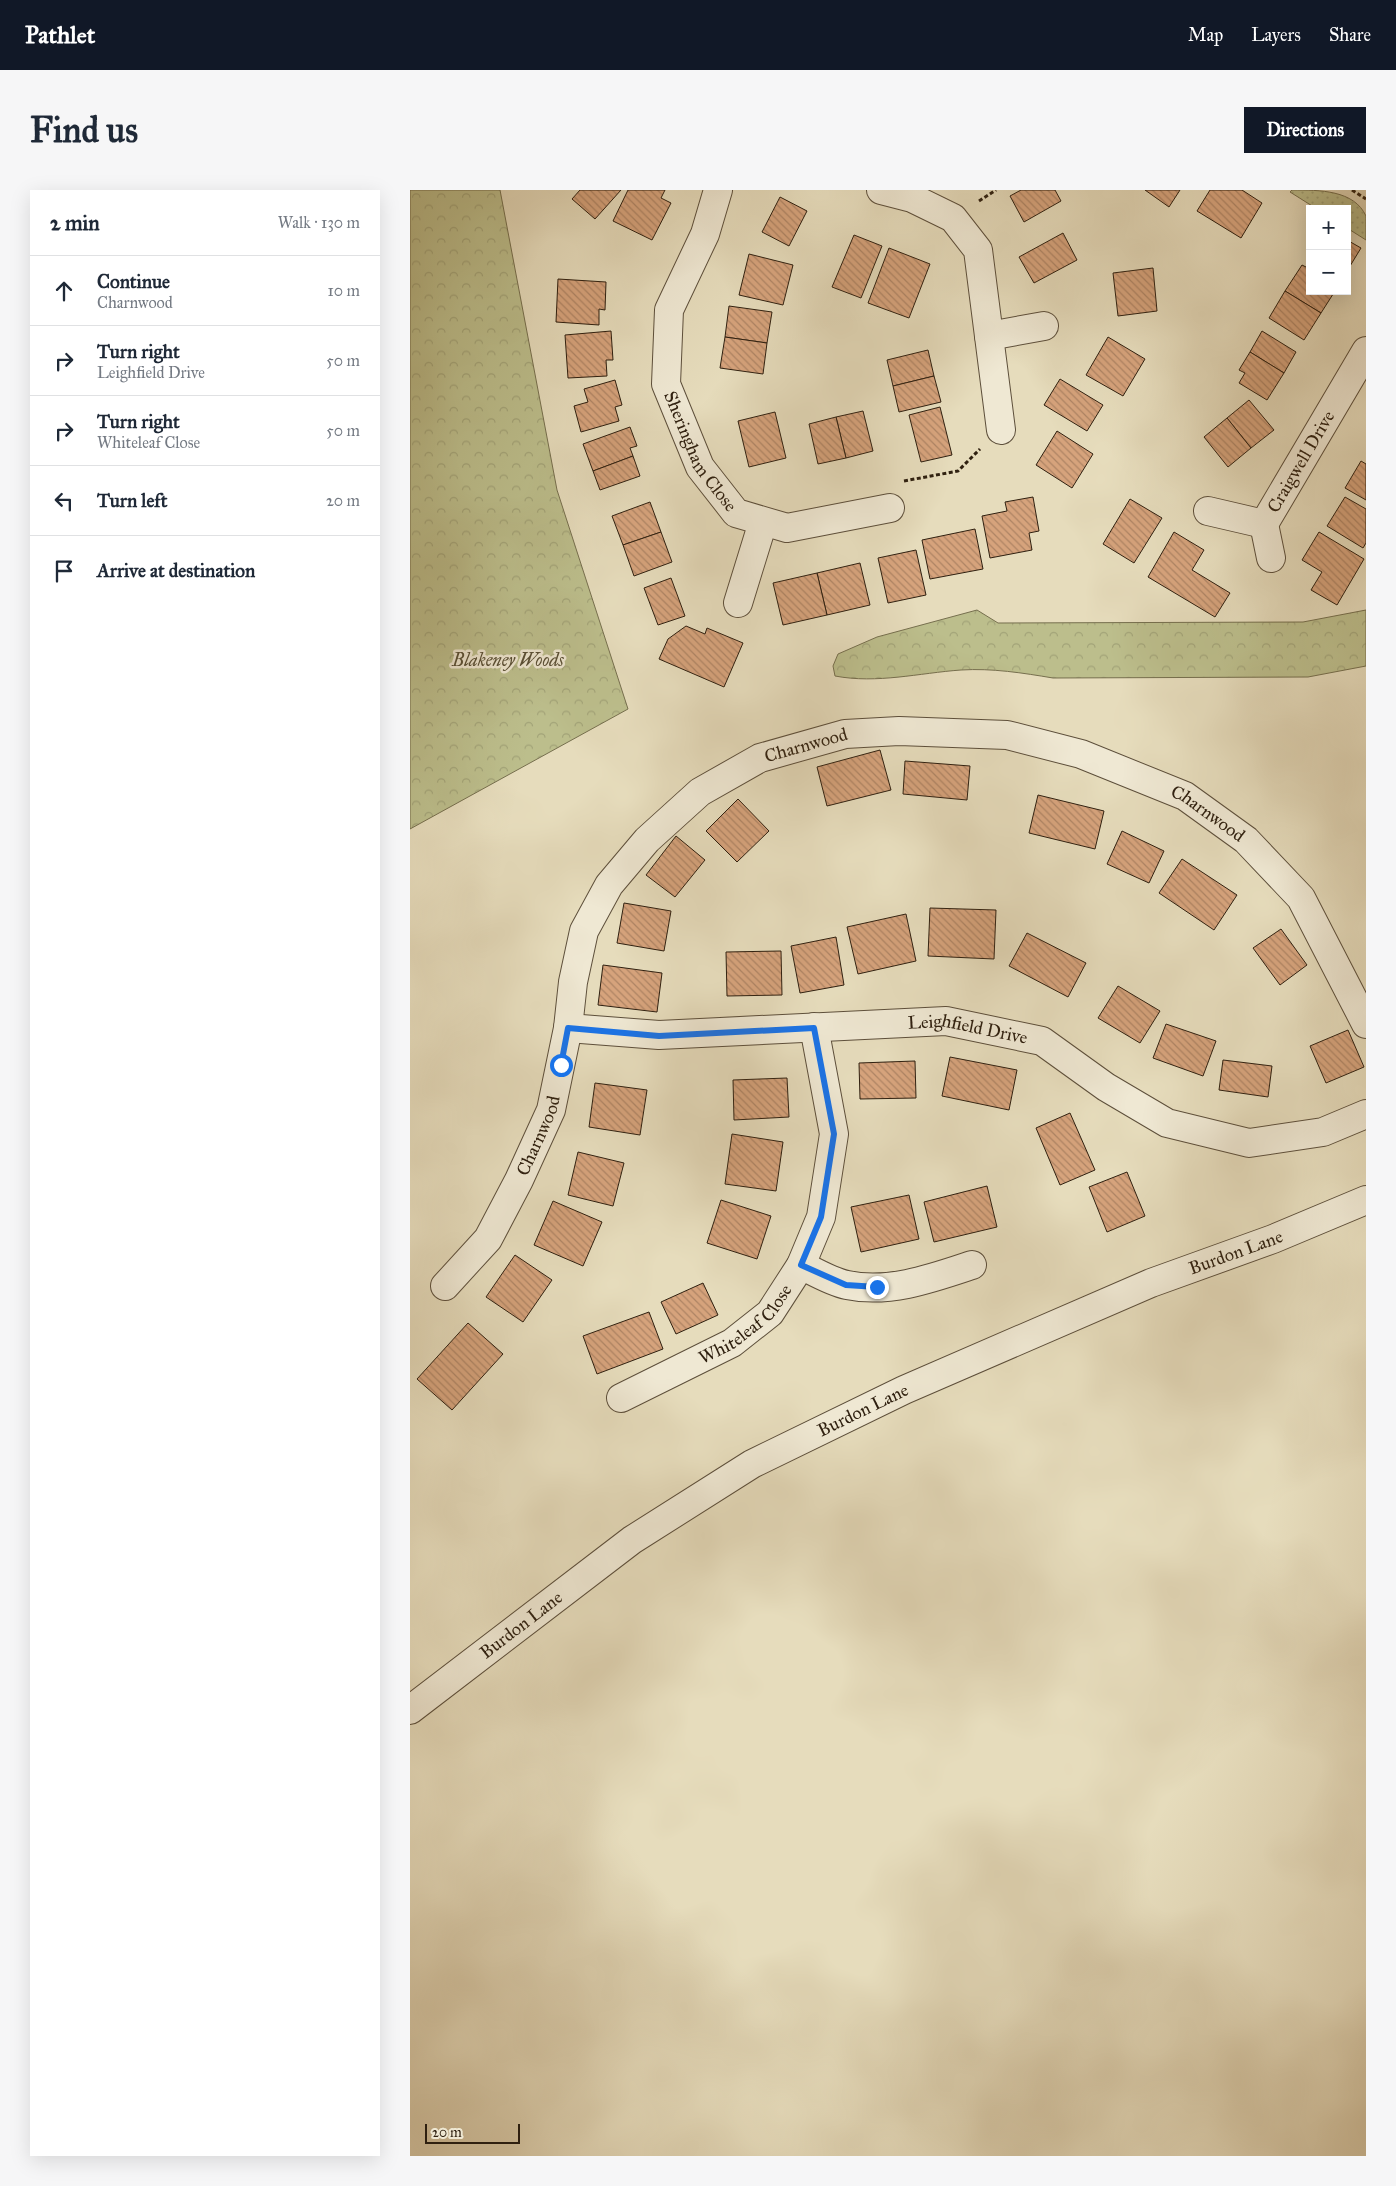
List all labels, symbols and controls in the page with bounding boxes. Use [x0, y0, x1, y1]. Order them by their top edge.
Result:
text: Pathlet [25, 20, 95, 50]
text: Map [1188, 24, 1223, 46]
text: Layers [1251, 24, 1301, 46]
text: Share [1329, 24, 1371, 46]
button: Directions [1244, 107, 1366, 153]
text: Find us [30, 109, 138, 152]
map controls [1306, 205, 1351, 295]
button: + [1306, 205, 1351, 250]
text: 2 min [50, 210, 100, 236]
text: Walk · 130 m [278, 213, 360, 232]
button: − [1306, 250, 1351, 295]
text: Continue [97, 270, 170, 293]
icon: ahead [50, 277, 78, 305]
text: 10 m [328, 281, 360, 300]
text: Charnwood [97, 293, 173, 312]
text: Turn right [97, 340, 180, 363]
icon: right [50, 347, 78, 375]
text: 50 m [326, 351, 360, 370]
text: Leighfield Drive [97, 363, 205, 382]
street label: Sheringham Close [659, 388, 742, 516]
street label: Craigwell Drive [1262, 407, 1339, 516]
text: Turn right [97, 410, 180, 433]
icon: right [50, 417, 78, 445]
text: 50 m [326, 421, 360, 440]
text: Whiteleaf Close [97, 433, 200, 452]
icon: left [50, 487, 78, 515]
text: Turn left [97, 489, 167, 512]
text: 20 m [326, 491, 360, 510]
icon: arrive [50, 557, 78, 585]
text: Arrive at destination [97, 559, 255, 582]
park label: Blakeney Woods [451, 649, 565, 671]
street label: Charnwood [762, 723, 850, 767]
street label: Charnwood [1168, 781, 1249, 847]
street label: Leighfield Drive [907, 1009, 1030, 1049]
route start [550, 1054, 573, 1077]
street label: Charnwood [511, 1094, 565, 1179]
street label: Burdon Lane [1186, 1225, 1286, 1279]
route end [866, 1276, 889, 1299]
street label: Whiteleaf Close [695, 1280, 797, 1369]
street label: Burdon Lane [814, 1379, 912, 1441]
street label: Burdon Lane [475, 1586, 567, 1663]
scale bar [425, 2121, 520, 2144]
text: 20 m [432, 2124, 462, 2141]

